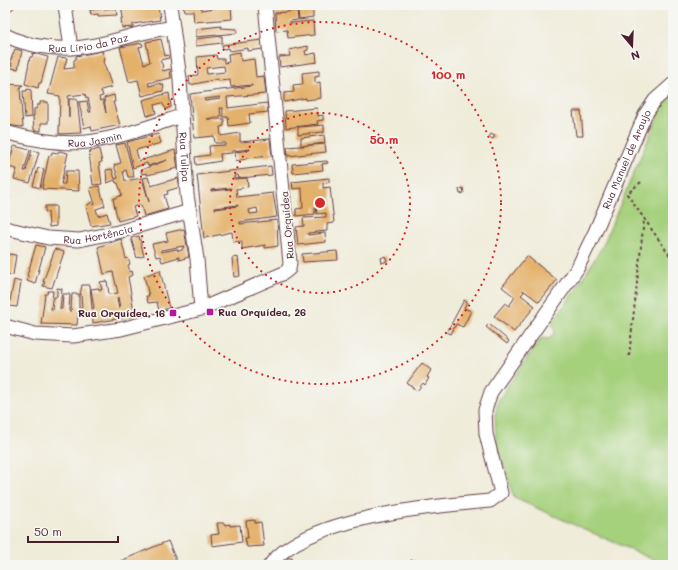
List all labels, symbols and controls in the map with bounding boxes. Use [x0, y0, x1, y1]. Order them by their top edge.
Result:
north arrow [612, 26, 652, 66]
street label: Rua Lírio da Paz [48, 30, 130, 55]
text: N [629, 47, 642, 64]
text: 100 m [431, 66, 465, 82]
street label: Rua Manuel de Araujo [599, 106, 654, 211]
street label: Rua Jasmin [68, 128, 123, 150]
text: 50 m [370, 131, 398, 147]
street label: Rua Tulipa [176, 132, 193, 183]
street label: Rua Orquídea [277, 191, 297, 259]
centre of rings [313, 196, 327, 210]
street label: Rua Hortência [63, 221, 135, 247]
place label: Rua Orquídea, 26 [218, 305, 306, 319]
place label: Rua Orquídea, 16 [78, 306, 165, 320]
marker: Rua Orquídea, 26 [205, 307, 215, 317]
marker: Rua Orquídea, 16 [168, 308, 178, 318]
scale bar [28, 518, 118, 544]
text: 50 m [34, 523, 62, 539]

